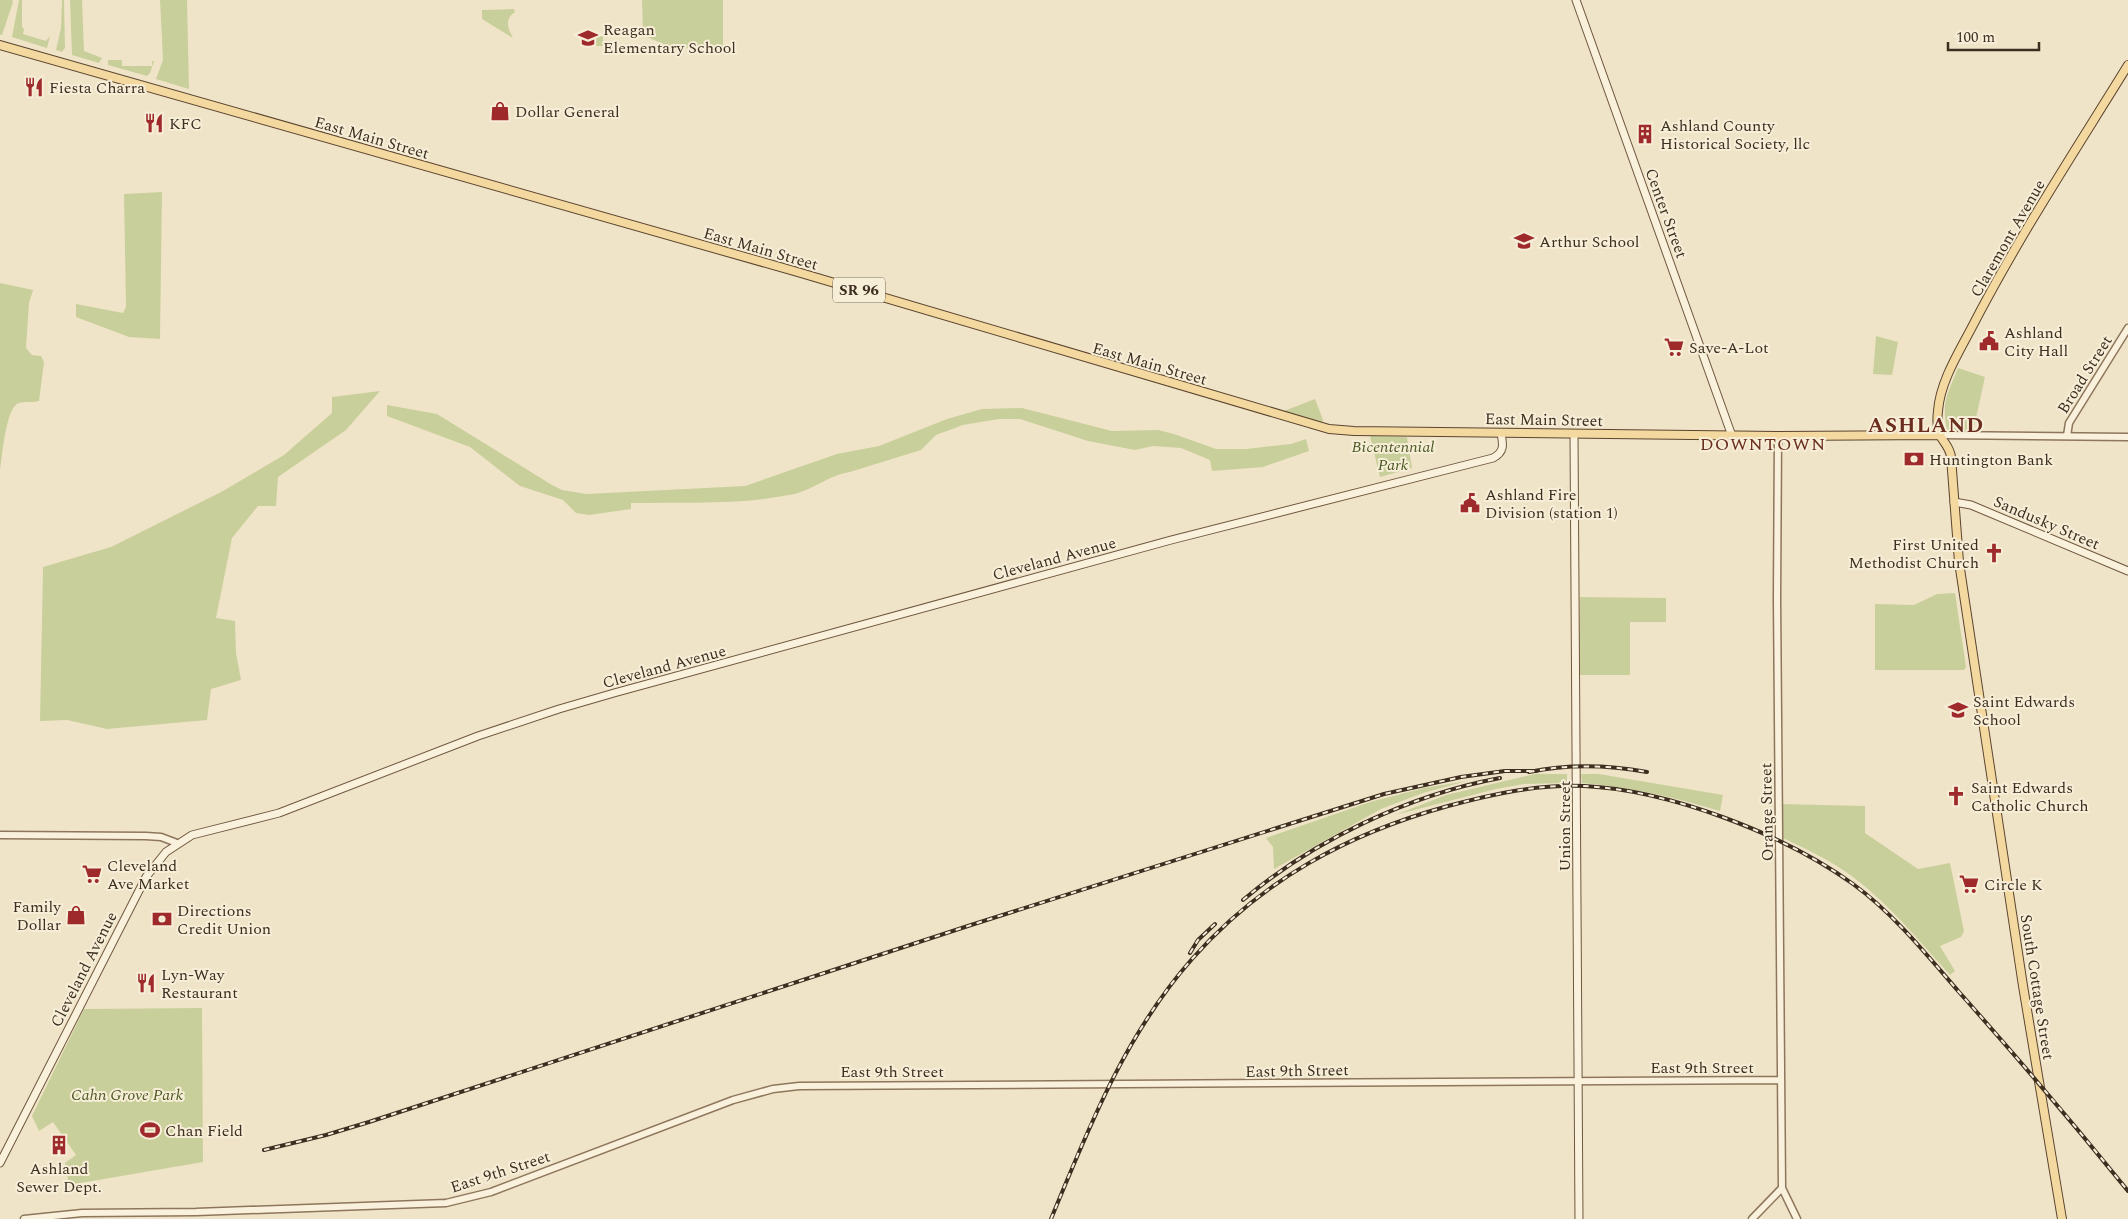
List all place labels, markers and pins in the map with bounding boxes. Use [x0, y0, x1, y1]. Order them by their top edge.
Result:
place label: Reagan Elementary School [603, 18, 736, 60]
school or university icon: Reagan Elementary School [577, 27, 599, 49]
restaurant icon: Fiesta Charra [23, 76, 45, 98]
place label: Fiesta Charra [49, 76, 145, 100]
shop icon: Dollar General [489, 100, 511, 122]
place label: Dollar General [515, 100, 620, 124]
restaurant icon: KFC [143, 112, 165, 134]
place label: KFC [169, 112, 202, 136]
place label: Ashland County Historical Society, llc [1660, 114, 1810, 156]
building icon: Ashland County Historical Society, llc [1634, 123, 1656, 145]
school or university icon: Arthur School [1513, 230, 1535, 252]
place label: Arthur School [1539, 230, 1640, 254]
place label: Ashland City Hall [2004, 321, 2068, 363]
public building icon: Ashland City Hall [1978, 330, 2000, 352]
supermarket icon: Save-A-Lot [1663, 336, 1685, 358]
place label: Save-A-Lot [1689, 336, 1769, 360]
bank icon: Huntington Bank [1903, 448, 1925, 470]
place label: Huntington Bank [1929, 448, 2053, 472]
place label: Ashland Fire Division (station 1) [1485, 483, 1618, 525]
public building icon: Ashland Fire Division (station 1) [1459, 492, 1481, 514]
place label: First United Methodist Church [1849, 533, 1979, 575]
church icon: First United Methodist Church [1983, 542, 2005, 564]
place label: Saint Edwards School [1973, 690, 2075, 732]
school or university icon: Saint Edwards School [1947, 699, 1969, 721]
place label: Saint Edwards Catholic Church [1971, 776, 2089, 818]
church icon: Saint Edwards Catholic Church [1945, 785, 1967, 807]
place label: Cleveland Ave Market [107, 854, 190, 896]
supermarket icon: Cleveland Ave Market [81, 863, 103, 885]
supermarket icon: Circle K [1958, 873, 1980, 895]
place label: Circle K [1984, 873, 2043, 897]
place label: Family Dollar [13, 895, 62, 937]
place label: Directions Credit Union [177, 899, 271, 941]
shop icon: Family Dollar [65, 904, 87, 926]
bank icon: Directions Credit Union [151, 908, 173, 930]
place label: Lyn-Way Restaurant [161, 963, 238, 1005]
restaurant icon: Lyn-Way Restaurant [135, 972, 157, 994]
sports icon: Chan Field [139, 1119, 161, 1141]
place label: Chan Field [165, 1119, 243, 1143]
building icon: Ashland Sewer Dept. [48, 1134, 70, 1156]
place label: Ashland Sewer Dept. [16, 1157, 102, 1199]

